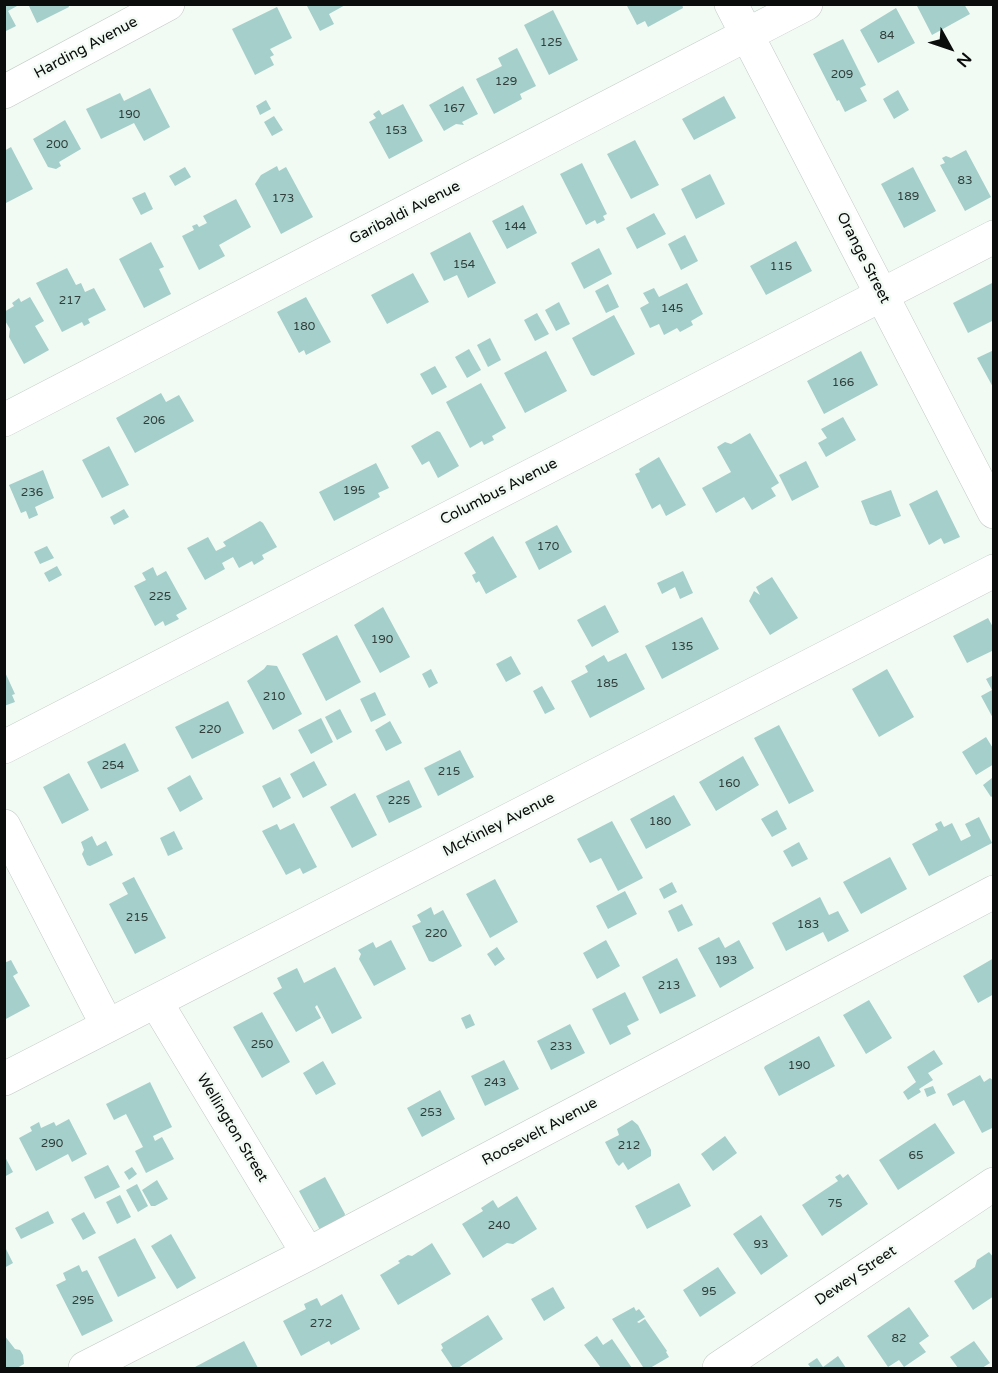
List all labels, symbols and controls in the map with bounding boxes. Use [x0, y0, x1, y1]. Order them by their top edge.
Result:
street label: Harding Avenue [31, 13, 141, 83]
north arrow [920, 18, 980, 78]
house number: 84 [879, 29, 895, 43]
house number: 125 [540, 36, 562, 50]
text: N [952, 48, 976, 71]
house number: 209 [831, 68, 853, 82]
house number: 129 [495, 75, 517, 89]
house number: 167 [443, 102, 465, 116]
house number: 190 [118, 108, 140, 122]
house number: 153 [385, 124, 407, 138]
house number: 200 [46, 138, 68, 152]
house number: 83 [957, 174, 973, 188]
street label: Garibaldi Avenue [347, 177, 463, 249]
house number: 189 [897, 190, 919, 204]
house number: 173 [272, 192, 294, 206]
street label: Orange Street [832, 209, 894, 307]
house number: 144 [504, 220, 526, 234]
house number: 154 [453, 258, 475, 272]
house number: 115 [770, 260, 792, 274]
house number: 217 [59, 294, 81, 308]
house number: 145 [661, 302, 683, 316]
house number: 180 [293, 320, 315, 334]
house number: 166 [832, 376, 854, 390]
house number: 206 [143, 414, 165, 428]
street label: Columbus Avenue [437, 455, 561, 529]
house number: 195 [343, 484, 365, 498]
house number: 236 [21, 486, 43, 500]
house number: 170 [537, 540, 559, 554]
house number: 225 [149, 590, 171, 604]
house number: 190 [371, 633, 393, 647]
house number: 135 [671, 640, 693, 654]
house number: 185 [596, 677, 618, 691]
house number: 210 [263, 690, 285, 704]
house number: 220 [199, 723, 221, 737]
house number: 254 [102, 759, 124, 773]
house number: 215 [438, 765, 460, 779]
house number: 160 [718, 777, 740, 791]
street label: McKinley Avenue [440, 789, 558, 861]
house number: 225 [388, 794, 410, 808]
house number: 180 [649, 815, 671, 829]
house number: 215 [126, 911, 148, 925]
house number: 183 [797, 918, 819, 932]
house number: 220 [425, 927, 447, 941]
house number: 193 [715, 954, 737, 968]
house number: 213 [658, 979, 680, 993]
house number: 250 [251, 1038, 273, 1052]
house number: 233 [550, 1040, 572, 1054]
house number: 190 [788, 1059, 810, 1073]
street label: Wellington Street [192, 1070, 272, 1186]
house number: 243 [484, 1076, 506, 1090]
street label: Roosevelt Avenue [479, 1094, 601, 1170]
house number: 253 [420, 1106, 442, 1120]
house number: 290 [41, 1137, 63, 1151]
house number: 212 [618, 1139, 640, 1153]
house number: 65 [908, 1149, 924, 1163]
house number: 75 [827, 1197, 843, 1211]
house number: 240 [488, 1219, 510, 1233]
house number: 93 [753, 1238, 769, 1252]
street label: Dewey Street [812, 1242, 900, 1310]
house number: 95 [701, 1285, 717, 1299]
house number: 295 [72, 1294, 94, 1308]
house number: 272 [310, 1317, 332, 1331]
house number: 82 [891, 1332, 907, 1346]

